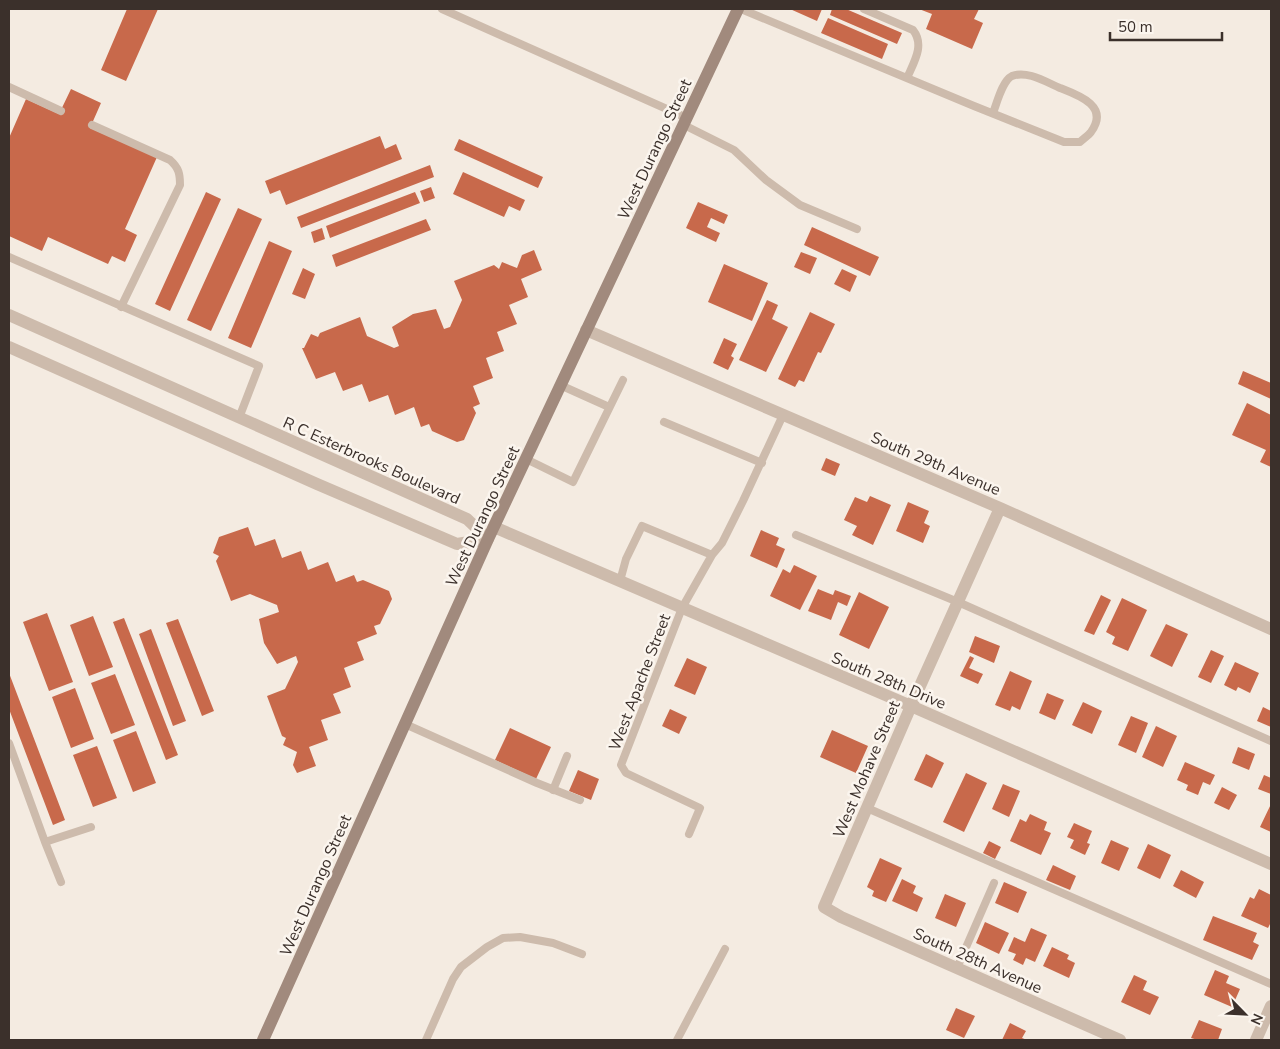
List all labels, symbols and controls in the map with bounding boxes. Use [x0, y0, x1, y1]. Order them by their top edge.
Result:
scale bar [1110, 10, 1222, 42]
text: 50 m [1118, 17, 1153, 37]
street label: West Durango Street [613, 75, 697, 223]
street label: R C Esterbrooks Boulevard [279, 412, 464, 510]
street label: South 29th Avenue [867, 427, 1004, 501]
street label: West Durango Street [441, 442, 525, 590]
street label: West Apache Street [604, 610, 676, 754]
street label: South 28th Drive [828, 647, 949, 715]
street label: West Mohave Street [828, 697, 906, 841]
street label: West Durango Street [275, 811, 357, 960]
street label: South 28th Avenue [910, 923, 1046, 999]
north arrow [1220, 989, 1270, 1039]
text: N [1246, 1010, 1267, 1028]

